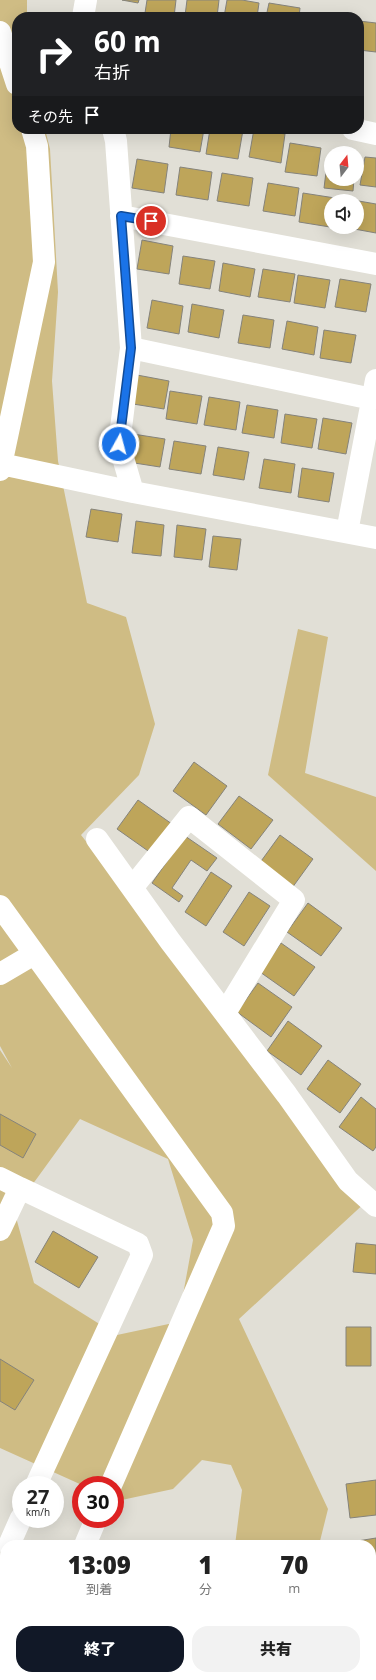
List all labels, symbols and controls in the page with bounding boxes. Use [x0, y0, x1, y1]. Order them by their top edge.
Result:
text: 60 m [94, 22, 161, 60]
icon: right [28, 28, 80, 80]
text: 右折 [94, 60, 130, 84]
icon: arrive [81, 104, 103, 126]
text: その先 [28, 106, 73, 126]
north arrow [324, 146, 364, 186]
map controls [324, 146, 364, 234]
button: sound [324, 194, 364, 234]
pin [134, 204, 168, 238]
icon: arrive [140, 210, 162, 232]
position arrow [98, 423, 140, 465]
speed limit sign: 30 [72, 1476, 124, 1528]
text: 27 [27, 1483, 49, 1510]
text: km/h [26, 1505, 50, 1519]
text: 13:09 [68, 1548, 131, 1581]
text: 1 [199, 1548, 213, 1581]
text: 70 [280, 1548, 308, 1581]
text: m [288, 1579, 300, 1597]
text: 到着 [86, 1580, 112, 1598]
text: 分 [199, 1580, 212, 1598]
button: 終了 [16, 1626, 184, 1672]
button: 共有 [192, 1626, 360, 1672]

